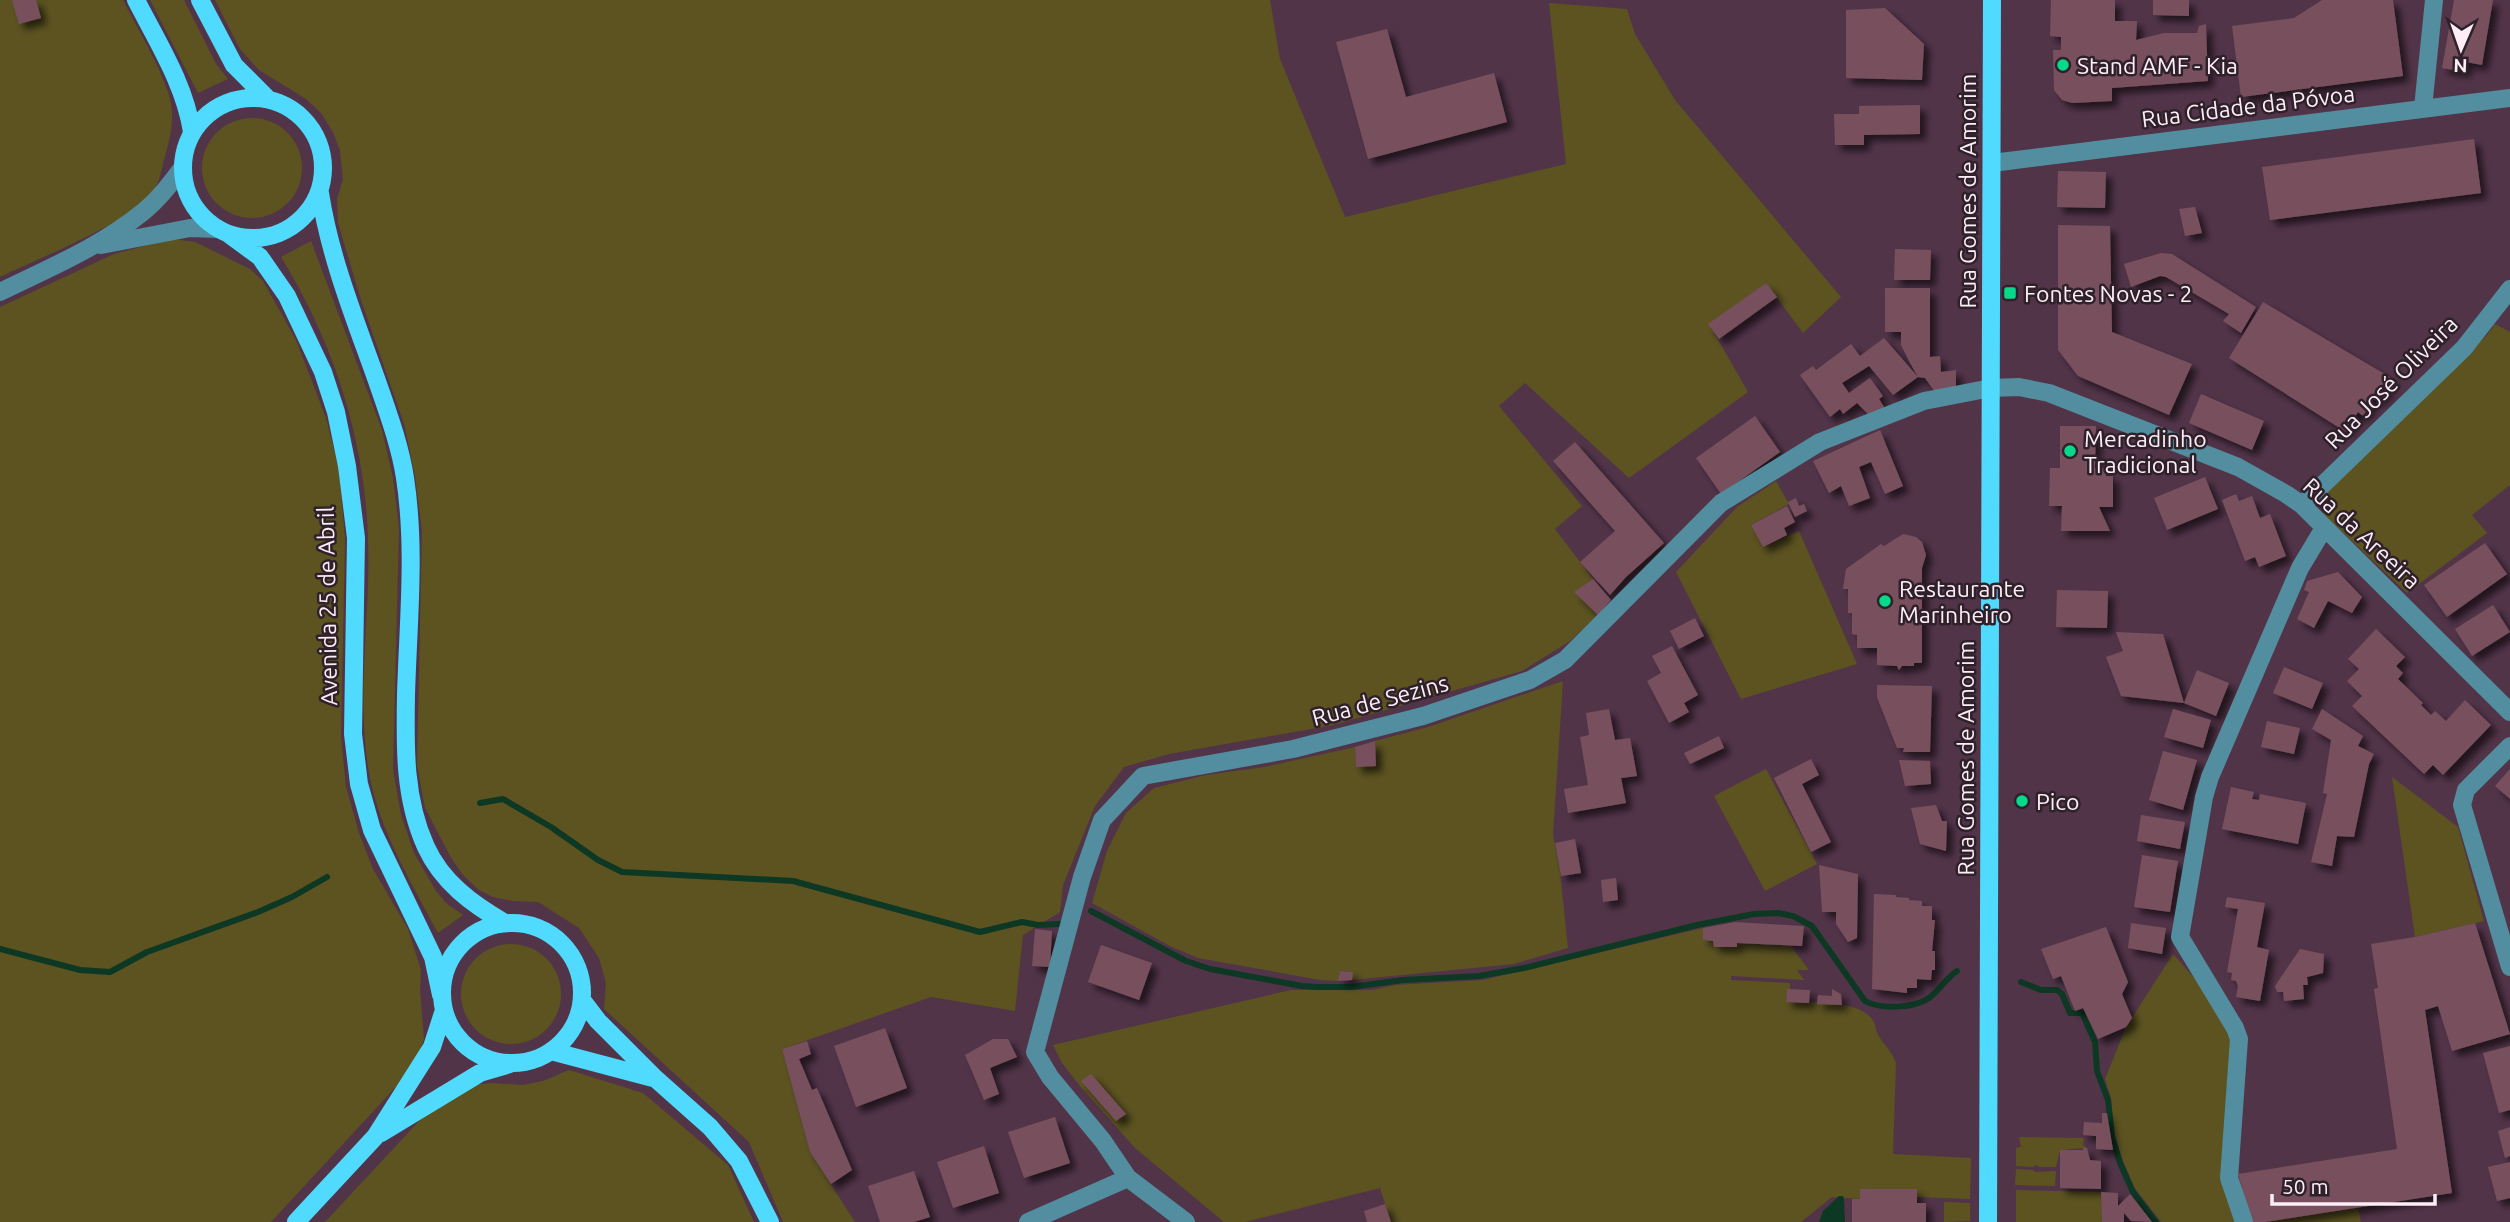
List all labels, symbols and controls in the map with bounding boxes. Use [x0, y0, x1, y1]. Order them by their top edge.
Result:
north arrow [2426, 14, 2496, 84]
place label: Stand AMF - Kia [2077, 53, 2238, 78]
text: N [2453, 55, 2468, 77]
marker: Stand AMF - Kia [2055, 57, 2071, 73]
street label: Rua Gomes de Amorim [1955, 74, 1980, 308]
street label: Rua Cidade da Póvoa [2140, 81, 2356, 131]
place label: Fontes Novas - 2 [2024, 281, 2193, 306]
marker: Fontes Novas - 2 [2002, 285, 2018, 301]
street label: Rua José Oliveira [2320, 311, 2462, 453]
place label: Mercadinho Tradicional [2084, 426, 2207, 477]
marker: Mercadinho Tradicional [2062, 443, 2078, 459]
street label: Rua da Areeira [2299, 473, 2425, 593]
street label: Avenida 25 de Abril [313, 506, 341, 706]
place label: Restaurante Marinheiro [1899, 576, 2025, 627]
marker: Restaurante Marinheiro [1877, 593, 1893, 609]
street label: Rua Gomes de Amorim [1953, 641, 1978, 875]
street label: Rua de Sezins [1309, 670, 1451, 730]
place label: Pico [2036, 789, 2079, 814]
marker: Pico [2014, 793, 2030, 809]
scale bar [2272, 1162, 2435, 1206]
text: 50 m [2282, 1174, 2329, 1198]

